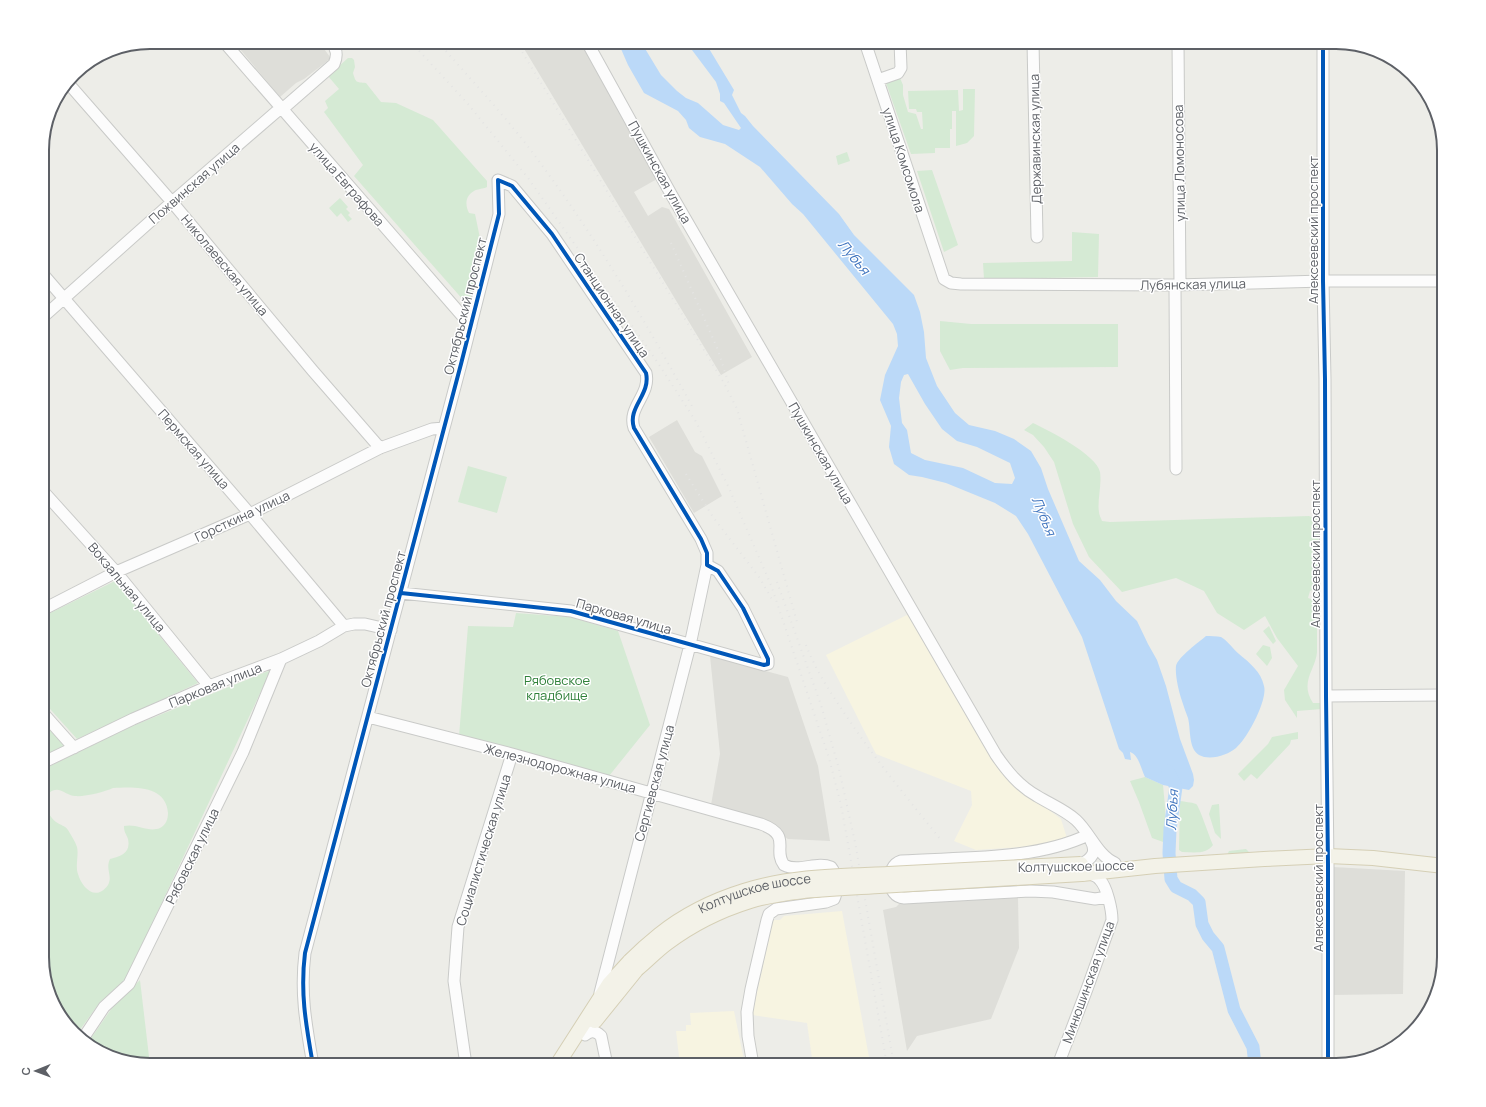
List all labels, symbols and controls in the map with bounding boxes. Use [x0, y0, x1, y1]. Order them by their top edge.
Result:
street label: Державинская улица [1025, 74, 1045, 204]
street label: улица Ломоносова [1169, 104, 1189, 222]
street label: улица Комсомола [879, 105, 929, 215]
street label: Пушкинская улица [624, 118, 696, 226]
street label: Пожвинская улица [145, 138, 243, 228]
street label: улица Евграфова [305, 138, 389, 230]
street label: Алексеевский проспект [1304, 156, 1322, 304]
street label: Николаевская улица [177, 211, 273, 319]
street label: Октябрьский проспект [439, 235, 491, 376]
water label: Лубья [834, 235, 876, 279]
street label: Станционная улица [570, 249, 654, 361]
street label: Лубянская улица [1140, 274, 1246, 294]
street label: Пушкинская улица [785, 399, 857, 507]
street label: Пермская улица [154, 405, 234, 493]
street label: Алексеевский проспект [1306, 480, 1324, 628]
street label: Горсткина улица [192, 486, 292, 546]
water label: Лубья [1028, 493, 1062, 539]
street label: Вокзальная улица [84, 538, 170, 636]
street label: Октябрьский проспект [356, 548, 410, 689]
street label: Парковая улица [574, 594, 674, 638]
street label: Парковая улица [166, 658, 264, 712]
park label: Рябовское кладбище [524, 671, 590, 704]
street label: Сергиевская улица [630, 723, 678, 843]
street label: Железнодорожная улица [482, 739, 638, 797]
street label: Социалистическая улица [451, 772, 515, 928]
water label: Лубья [1161, 788, 1182, 831]
street label: Алексеевский проспект [1309, 804, 1327, 952]
street label: Рябовская улица [161, 805, 223, 907]
street label: Колтушское шоссе [1018, 856, 1135, 876]
street label: Колтушское шоссе [695, 869, 812, 917]
street label: Минюшинская улица [1058, 918, 1118, 1046]
north arrow [16, 1051, 56, 1091]
text: С [18, 1067, 33, 1075]

